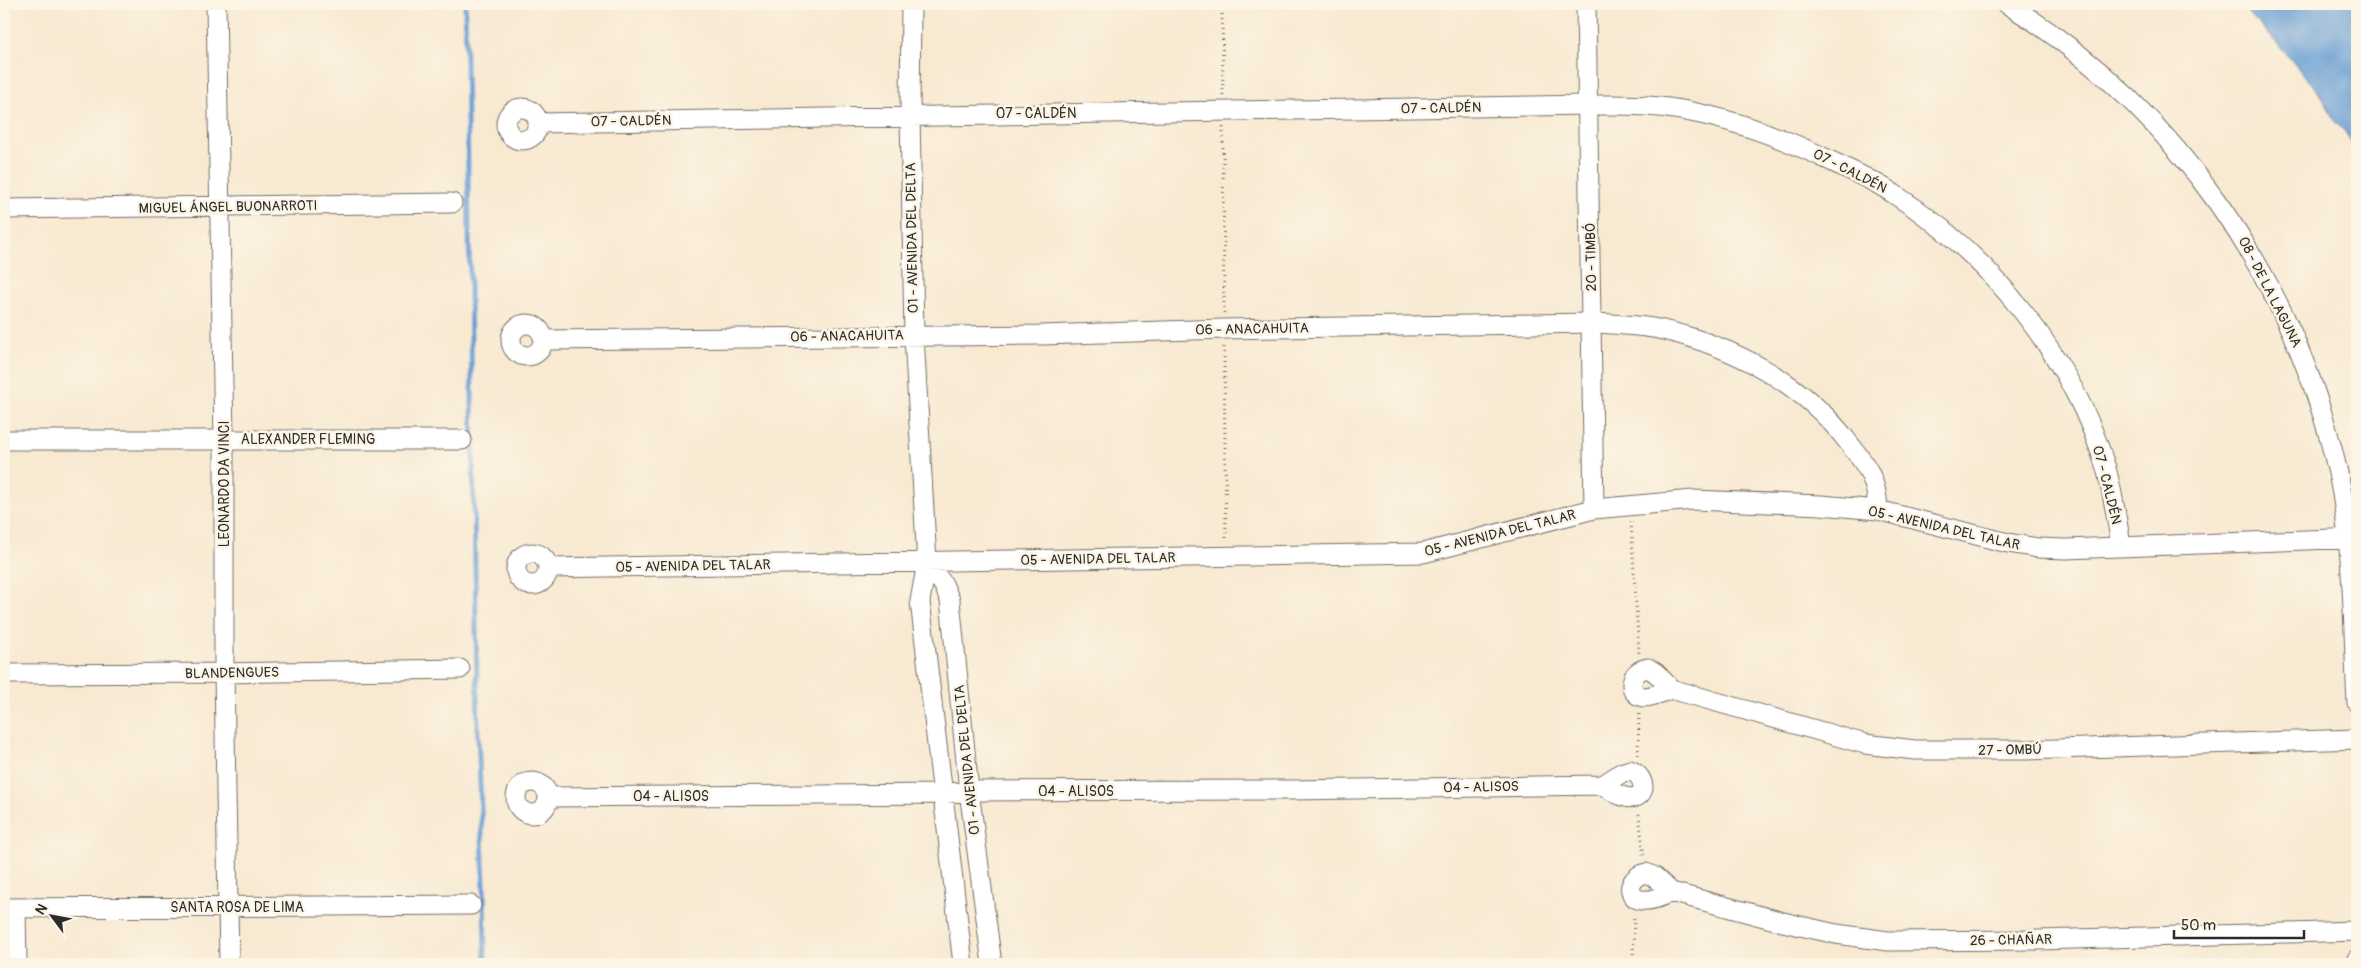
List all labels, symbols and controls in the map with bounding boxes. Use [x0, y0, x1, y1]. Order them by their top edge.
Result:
street label: 07 - CALDÉN [1400, 98, 1482, 117]
street label: 07 - CALDÉN [996, 104, 1076, 122]
street label: 07 - CALDÉN [590, 111, 672, 130]
street label: 07 - CALDÉN [1810, 144, 1890, 197]
street label: 01 - AVENIDA DEL DELTA [902, 162, 922, 314]
street label: MIGUEL ÁNGEL BUONARROTI [139, 196, 317, 217]
street label: 20 - TIMBÓ [1581, 223, 1600, 291]
street label: 08 - DE LA LAGUNA [2235, 234, 2305, 350]
street label: 06 - ANACAHUITA [1195, 320, 1309, 338]
street label: 06 - ANACAHUITA [790, 327, 904, 345]
street label: LEONARDO DA VINCI [216, 421, 233, 547]
street label: ALEXANDER FLEMING [241, 431, 375, 448]
street label: 07 - CALDÉN [2089, 444, 2126, 526]
street label: 05 - AVENIDA DEL TALAR [1866, 502, 2022, 554]
street label: 05 - AVENIDA DEL TALAR [1423, 506, 1577, 560]
street label: 05 - AVENIDA DEL TALAR [1020, 549, 1176, 569]
street label: 05 - AVENIDA DEL TALAR [615, 556, 771, 576]
street label: BLANDENGUES [185, 664, 279, 682]
street label: 01 - AVENIDA DEL DELTA [951, 684, 983, 836]
street label: 27 - OMBÚ [1978, 741, 2042, 759]
street label: 04 - ALISOS [1443, 778, 1519, 796]
street label: 04 - ALISOS [1038, 783, 1114, 800]
street label: 04 - ALISOS [633, 788, 709, 805]
north arrow [28, 890, 78, 940]
street label: SANTA ROSA DE LIMA [170, 899, 304, 916]
text: N [32, 901, 51, 918]
scale bar [2174, 908, 2304, 940]
text: 50 m [2181, 916, 2216, 935]
street label: 26 - CHAÑAR [1970, 930, 2052, 949]

